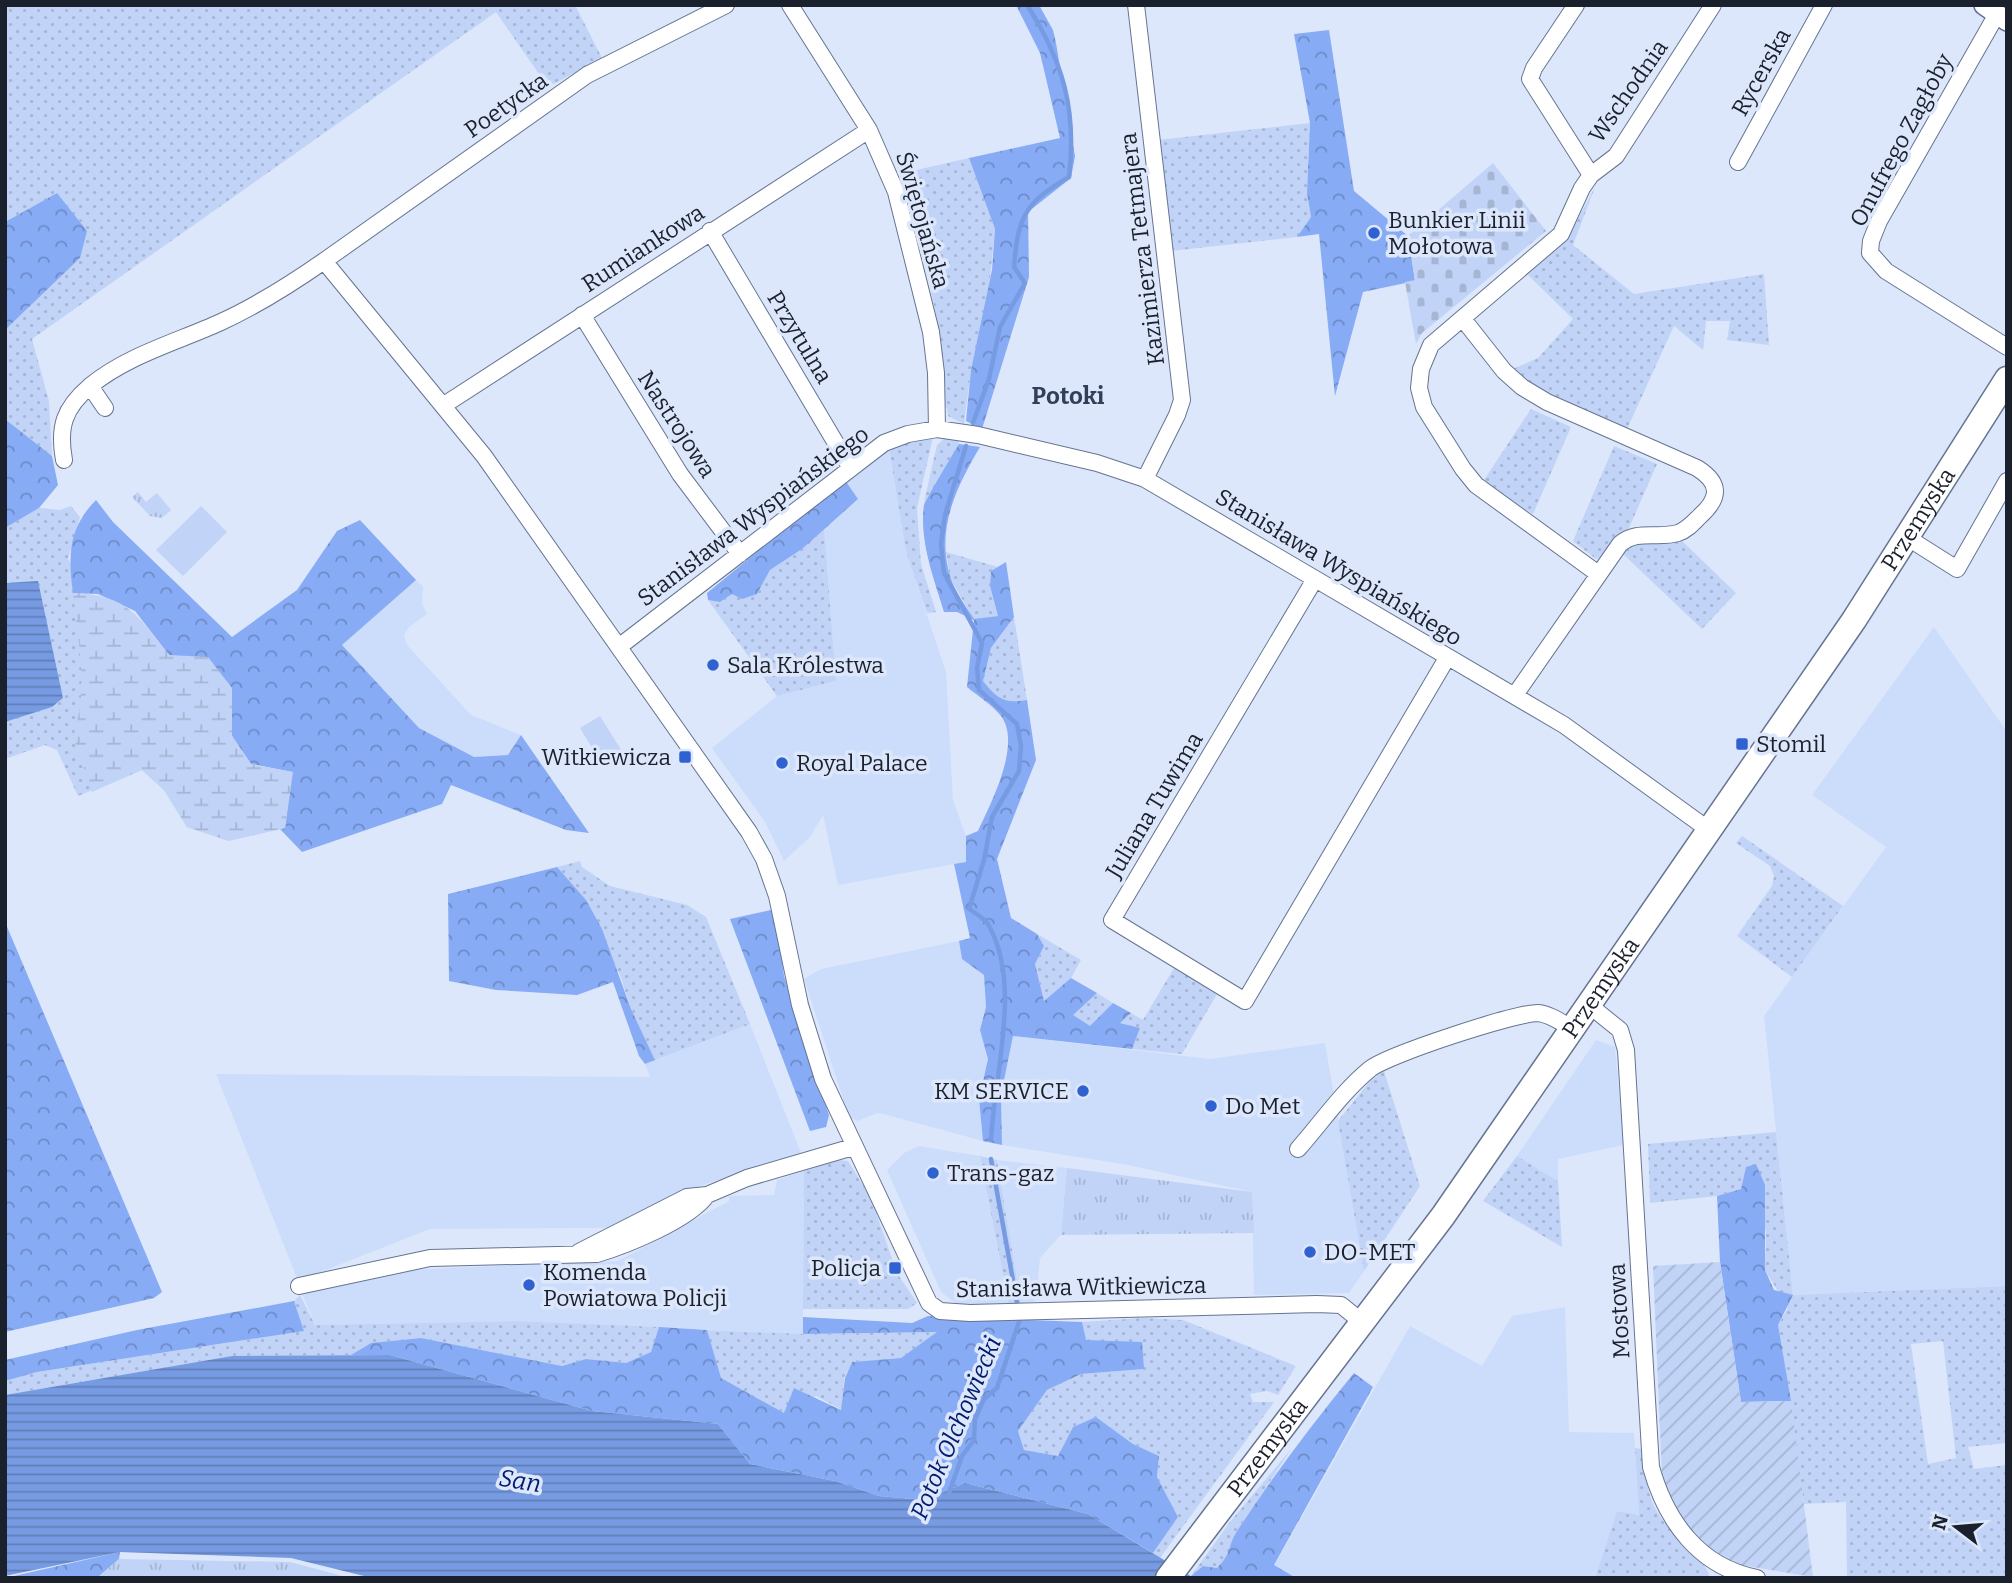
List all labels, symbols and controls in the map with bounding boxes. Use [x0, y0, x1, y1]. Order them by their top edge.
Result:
street label: Rycerska [1725, 23, 1797, 121]
street label: Wschodnia [1582, 34, 1674, 148]
street label: Onufrego Zagłoby [1844, 48, 1959, 231]
street label: Poetycka [459, 66, 553, 144]
street label: Kazimierza Tetmajera [1114, 131, 1170, 367]
street label: Świętojańska [890, 148, 956, 292]
street label: Rumiankowa [577, 198, 710, 298]
place label: Bunkier Linii Mołotowa [1388, 206, 1526, 260]
marker: Bunkier Linii Mołotowa [1366, 225, 1382, 241]
street label: Przytulna [761, 286, 839, 389]
street label: Nastrojowa [632, 365, 722, 483]
district label: Potoki [1032, 382, 1105, 410]
street label: Stanisława Wyspiańskiego [632, 420, 874, 612]
street label: Przemyska [1875, 462, 1961, 576]
street label: Stanisława Wyspiańskiego [1211, 482, 1467, 652]
place label: Sala Królestwa [727, 651, 884, 679]
marker: Sala Królestwa [705, 657, 721, 673]
street label: Juliana Tuwima [1099, 726, 1209, 884]
place label: Stomil [1756, 730, 1827, 758]
marker: Stomil [1734, 736, 1750, 752]
place label: Witkiewicza [541, 743, 671, 771]
marker: Witkiewicza [677, 749, 693, 765]
place label: Royal Palace [796, 749, 927, 777]
marker: Royal Palace [774, 755, 790, 771]
street label: Przemyska [1556, 932, 1645, 1043]
place label: KM SERVICE [934, 1077, 1069, 1105]
marker: KM SERVICE [1075, 1083, 1091, 1099]
place label: Do Met [1225, 1092, 1300, 1120]
marker: Do Met [1203, 1098, 1219, 1114]
place label: Trans-gaz [947, 1159, 1054, 1187]
marker: Trans-gaz [925, 1165, 941, 1181]
place label: DO-MET [1324, 1238, 1415, 1266]
marker: DO-MET [1302, 1244, 1318, 1260]
place label: Policja [811, 1254, 881, 1282]
place label: Komenda Powiatowa Policji [543, 1258, 727, 1312]
marker: Policja [887, 1260, 903, 1276]
street label: Mostowa [1602, 1262, 1635, 1360]
street label: Stanisława Witkiewicza [955, 1271, 1207, 1303]
marker: Komenda Powiatowa Policji [521, 1277, 537, 1293]
water label: Potok Olchowiecki [905, 1332, 1007, 1523]
street label: Przemyska [1221, 1392, 1314, 1502]
water label: San [497, 1464, 543, 1498]
north arrow [1921, 1492, 1991, 1562]
text: N [1927, 1512, 1953, 1533]

